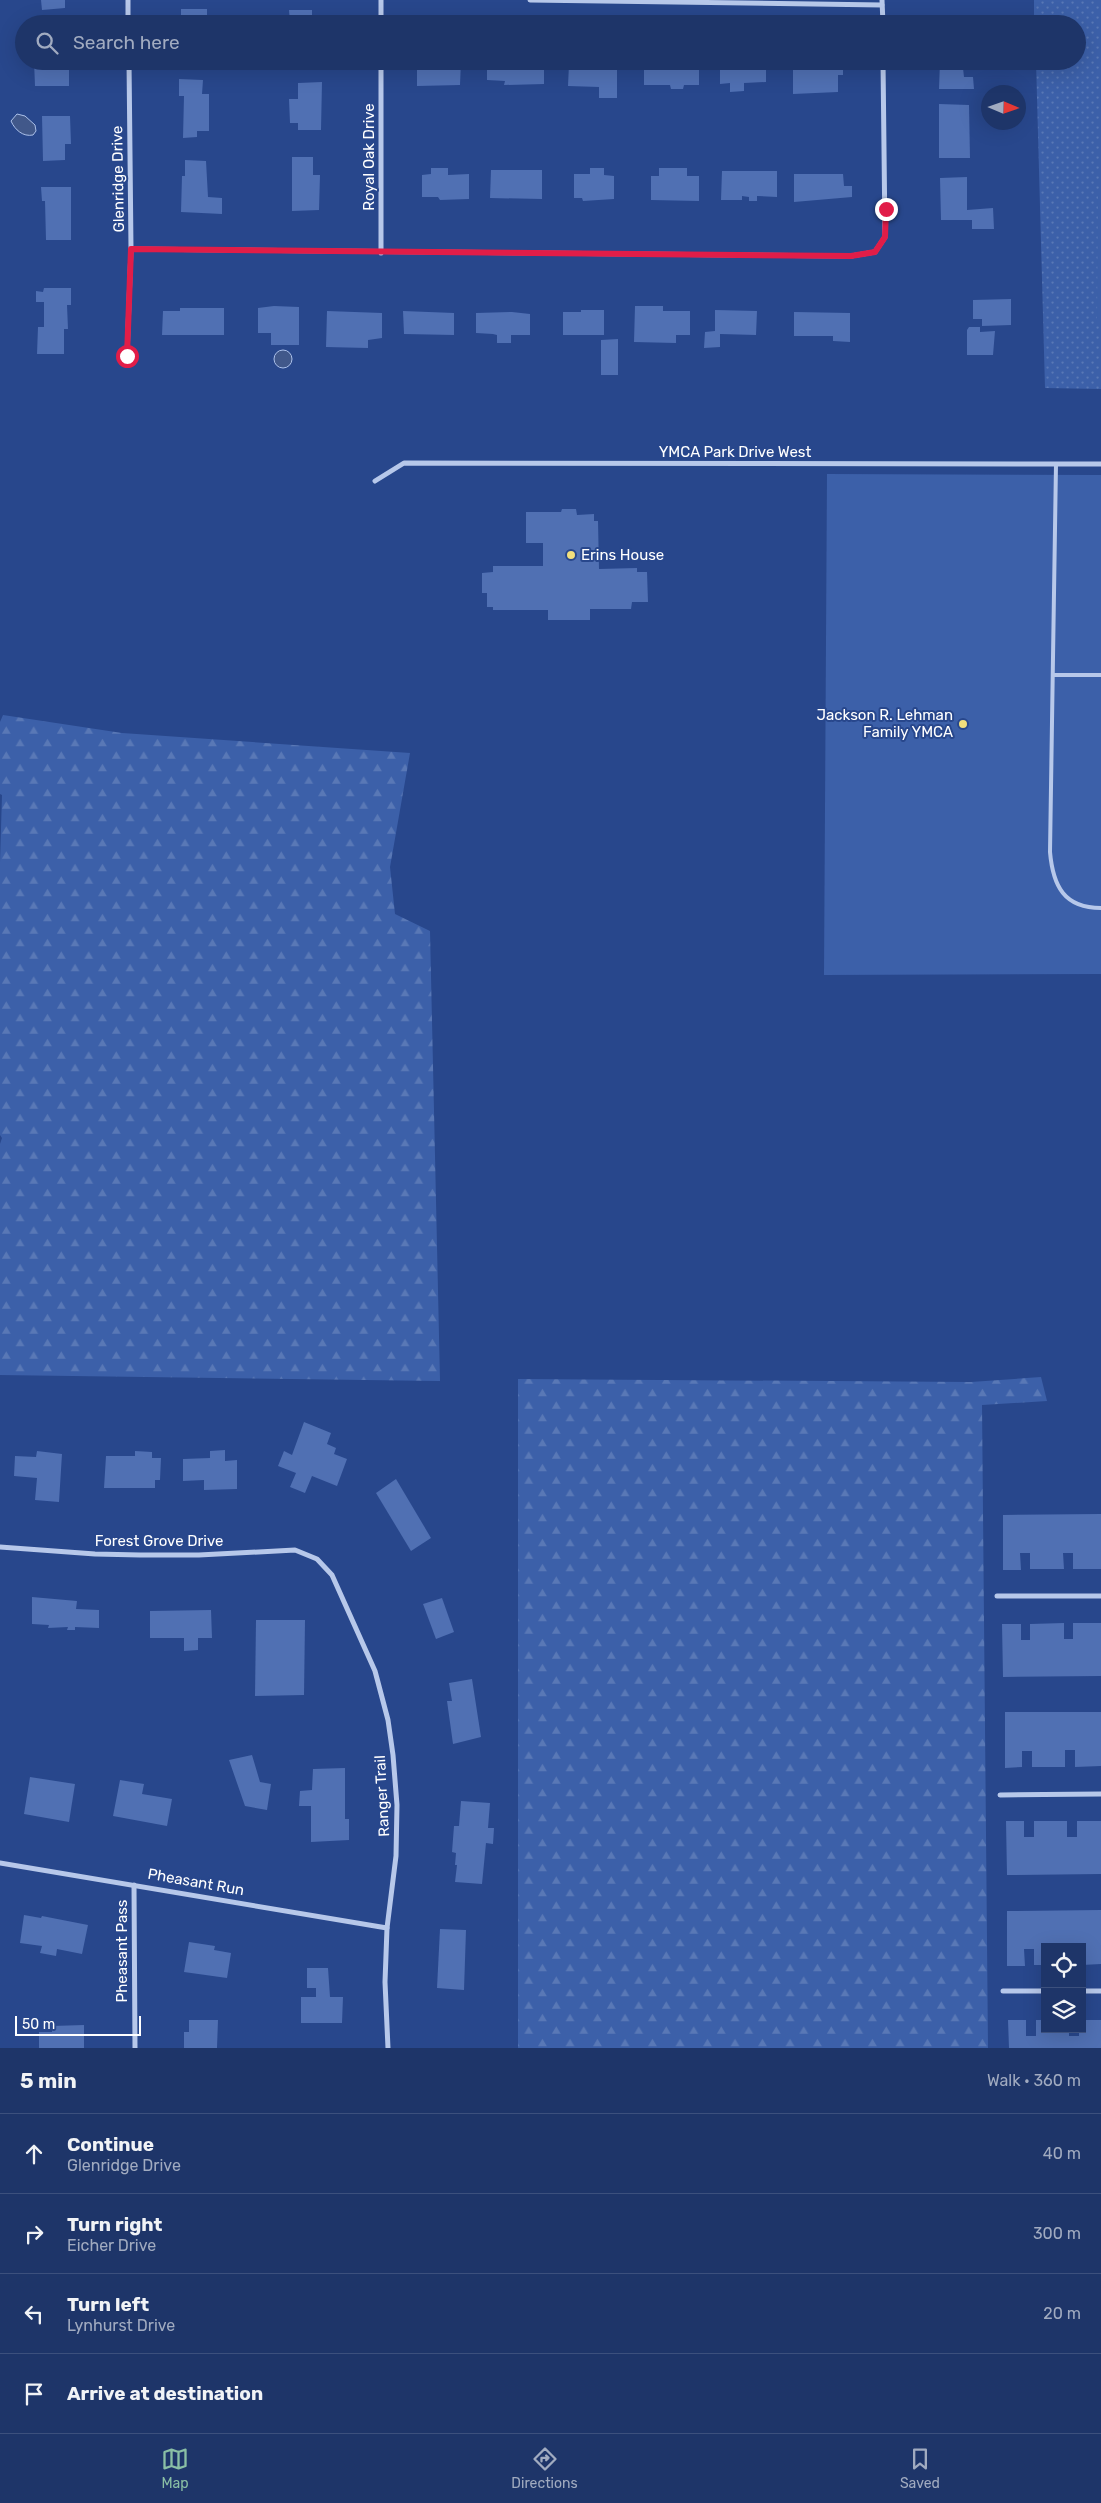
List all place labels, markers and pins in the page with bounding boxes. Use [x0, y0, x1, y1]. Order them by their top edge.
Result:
place label: Erins House [581, 546, 664, 564]
marker: Erins House [565, 549, 577, 561]
place label: Jackson R. Lehman Family YMCA [817, 706, 953, 741]
marker: Jackson R. Lehman Family YMCA [957, 718, 969, 730]

